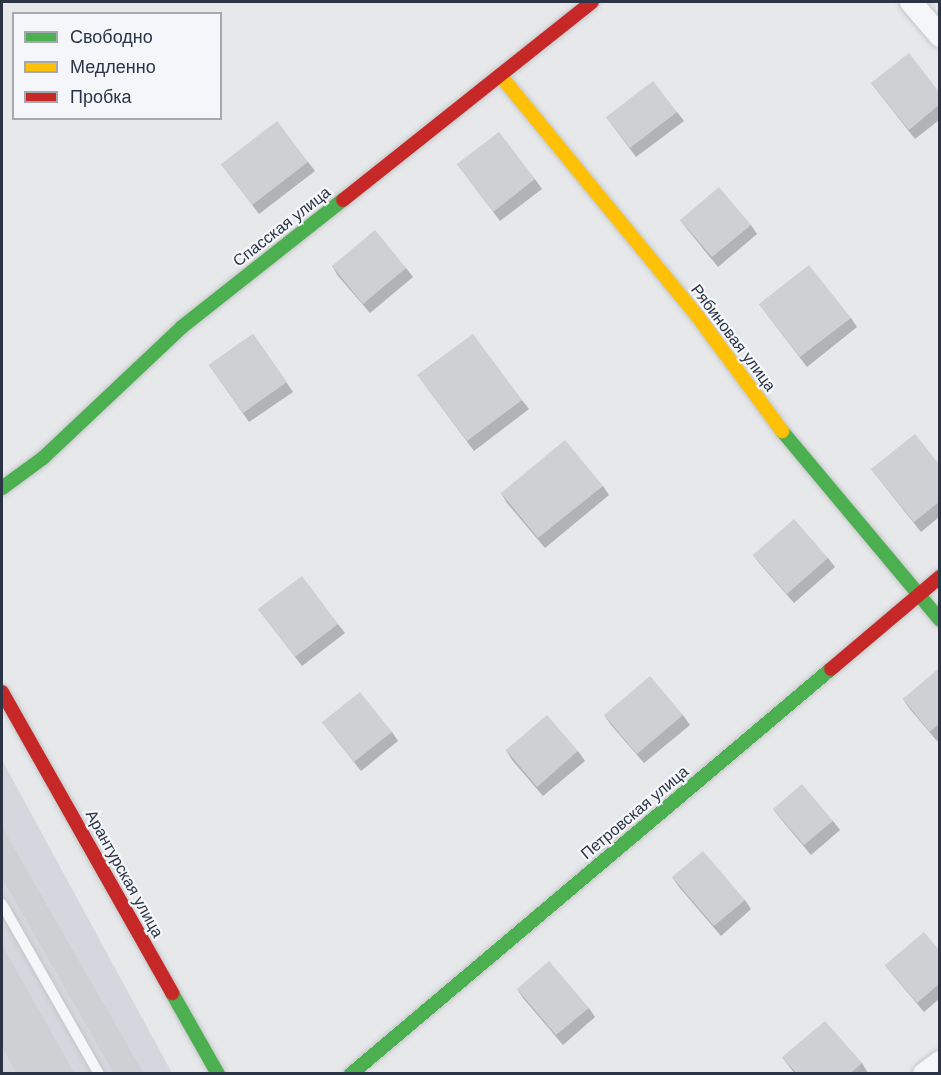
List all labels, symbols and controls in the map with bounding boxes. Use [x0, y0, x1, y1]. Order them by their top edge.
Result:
legend [12, 12, 222, 120]
text: Свободно [70, 27, 153, 47]
text: Медленно [70, 57, 156, 77]
text: Пробка [70, 87, 132, 107]
street label: Спасская улица [229, 183, 335, 271]
street label: Рябиновая улица [687, 281, 779, 395]
street label: Петровская улица [577, 762, 693, 864]
street label: Арантурская улица [81, 807, 167, 941]

